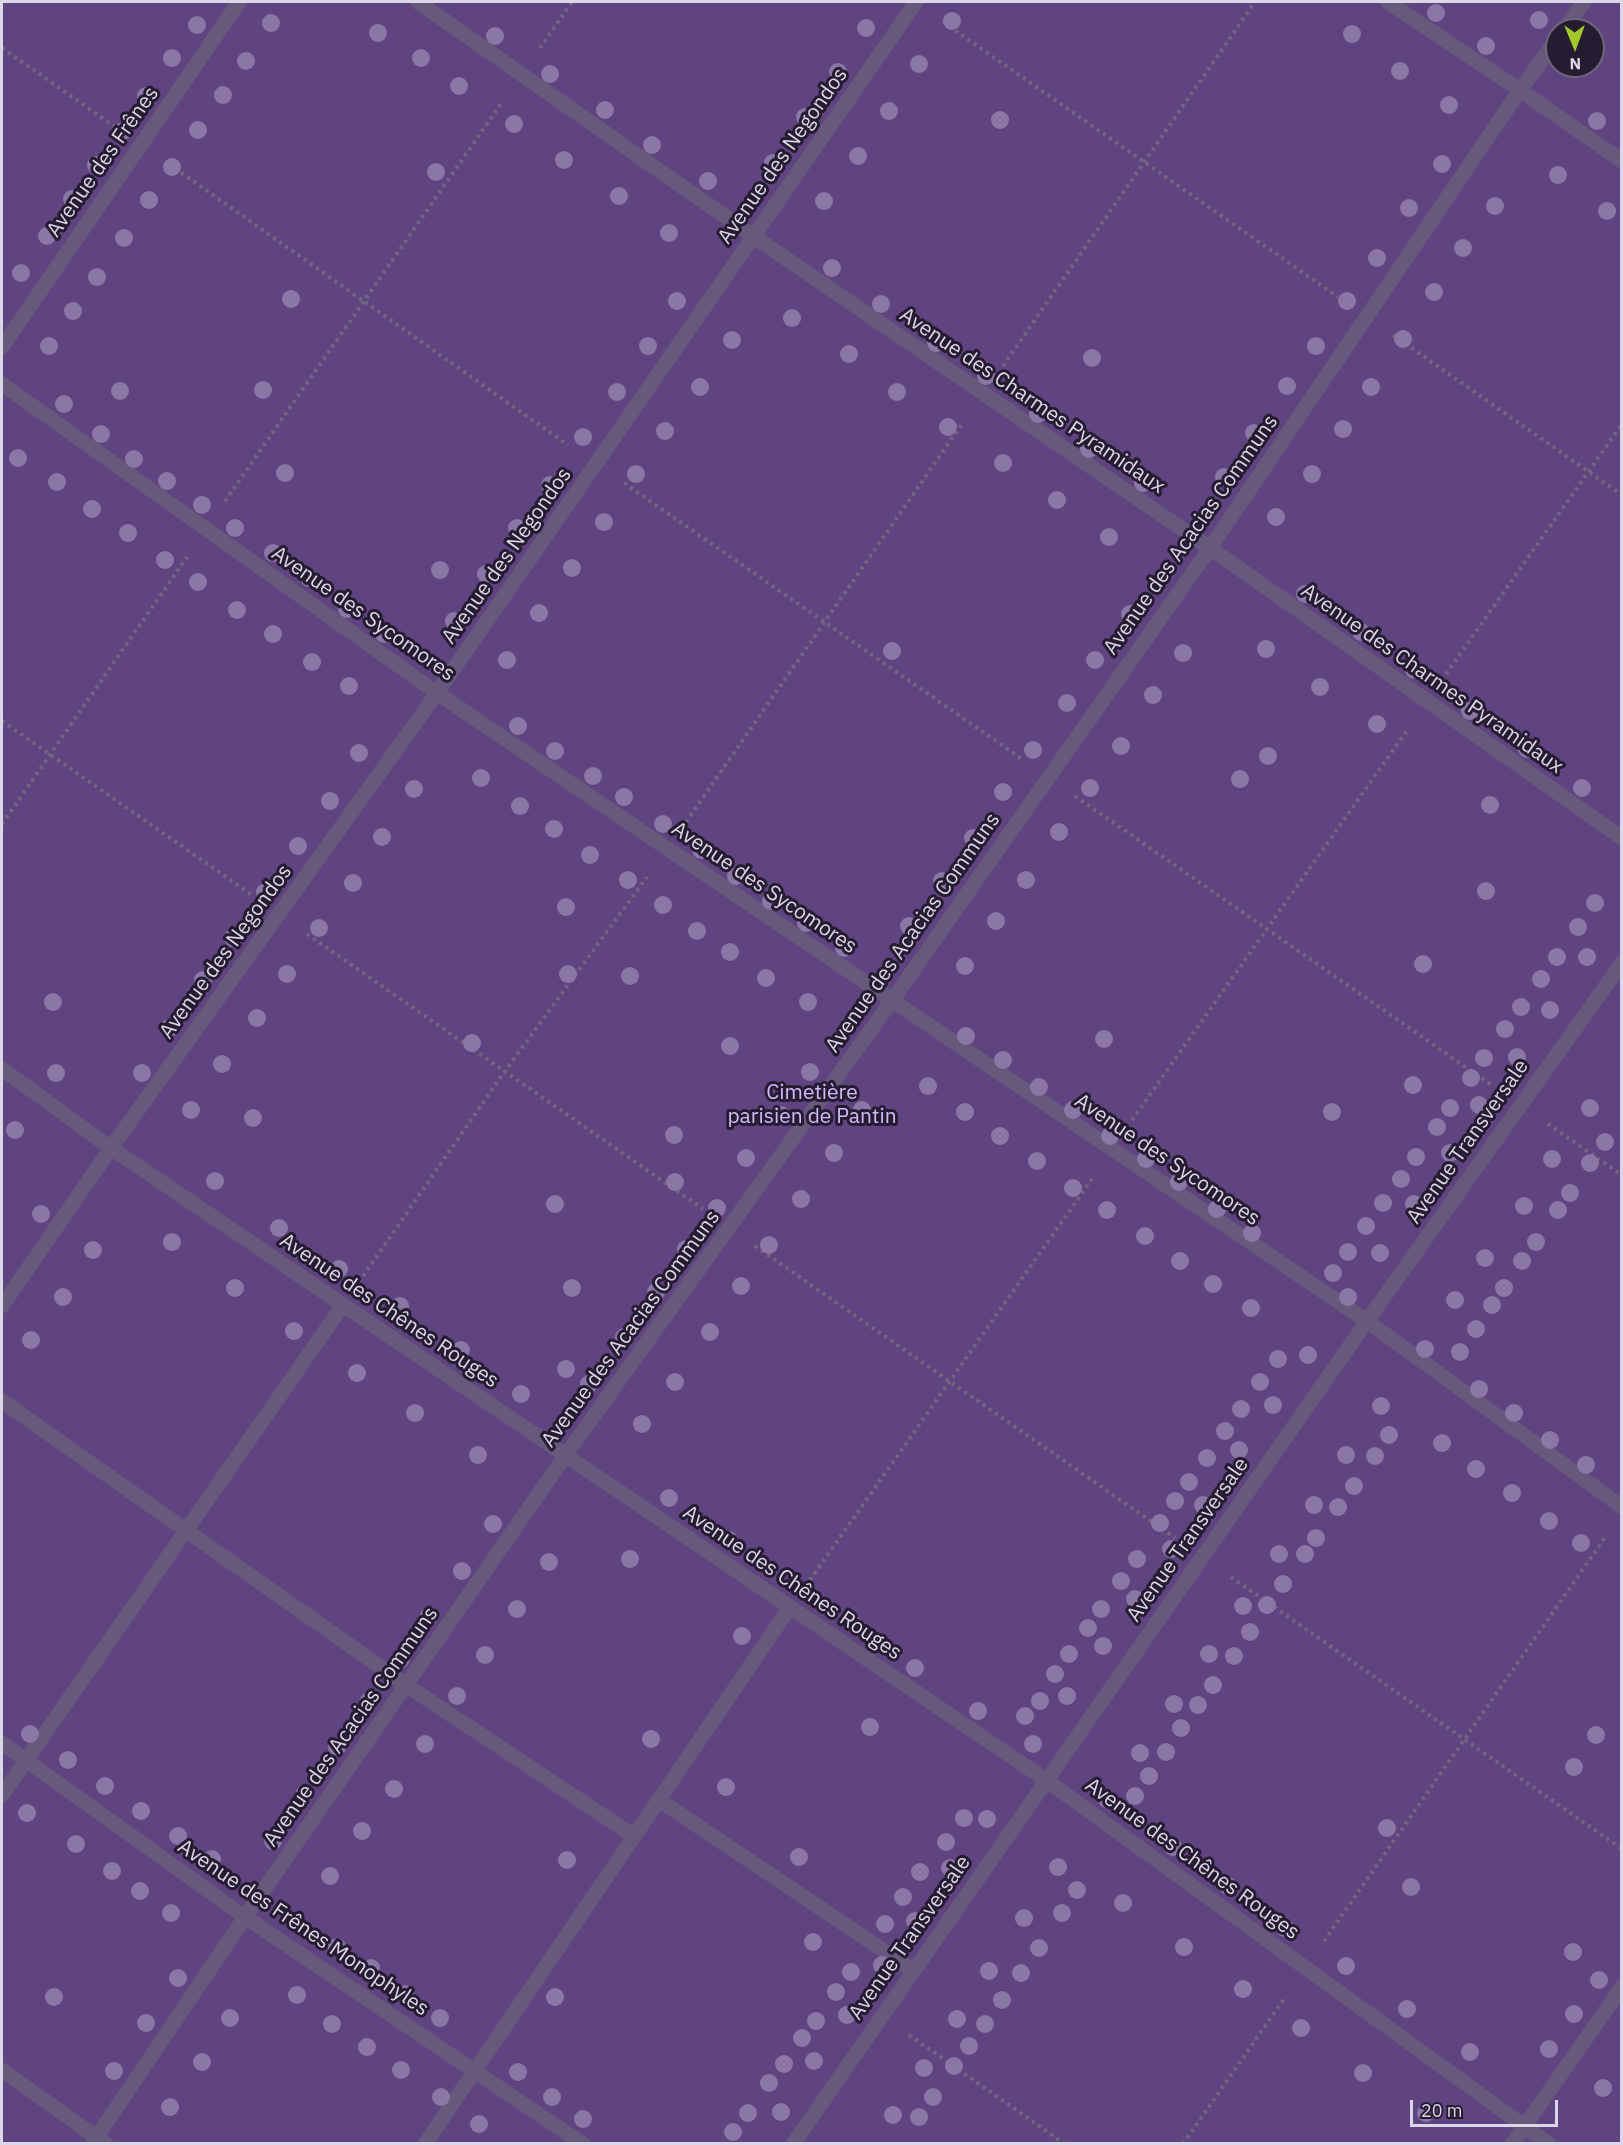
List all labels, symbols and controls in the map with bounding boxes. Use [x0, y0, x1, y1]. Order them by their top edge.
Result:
north arrow [1545, 18, 1605, 78]
text: N [1569, 54, 1581, 74]
street label: Avenue des Negondos [713, 63, 853, 249]
street label: Avenue des Frênes [42, 82, 164, 242]
street label: Avenue des Charmes Pyramidaux [895, 303, 1169, 499]
street label: Avenue des Acacias Communs [1098, 410, 1284, 660]
street label: Avenue des Negondos [437, 463, 577, 649]
street label: Avenue des Sycomores [266, 541, 460, 687]
street label: Avenue des Charmes Pyramidaux [1296, 578, 1568, 780]
street label: Avenue des Acacias Communs [820, 808, 1006, 1058]
street label: Avenue des Sycomores [667, 817, 861, 959]
street label: Avenue des Negondos [154, 860, 298, 1044]
street label: Avenue Transversale [1402, 1055, 1534, 1229]
park label: Cimetière parisien de Pantin [727, 1080, 897, 1130]
street label: Avenue des Sycomores [1070, 1089, 1264, 1231]
street label: Avenue des Acacias Communs [536, 1206, 726, 1452]
street label: Avenue des Chênes Rouges [275, 1228, 503, 1394]
street label: Avenue Transversale [1122, 1453, 1254, 1627]
street label: Avenue des Chênes Rouges [678, 1500, 906, 1666]
street label: Avenue des Acacias Communs [258, 1602, 444, 1852]
street label: Avenue des Chênes Rouges [1080, 1773, 1304, 1945]
street label: Avenue des Frênes Monophyles [173, 1834, 433, 2022]
street label: Avenue Transversale [844, 1851, 976, 2025]
scale bar [1413, 2088, 1562, 2126]
text: 20 m [1421, 2099, 1463, 2122]

